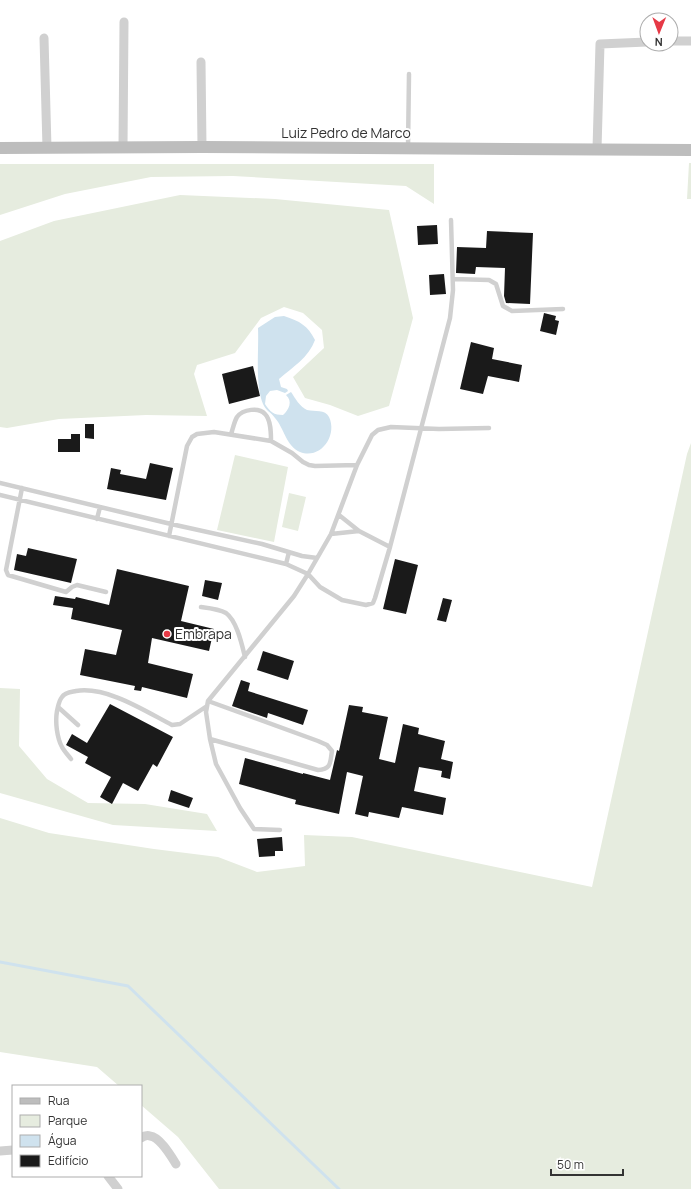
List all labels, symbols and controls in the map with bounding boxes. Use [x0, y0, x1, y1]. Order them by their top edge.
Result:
north arrow [639, 12, 679, 52]
text: N [655, 35, 663, 50]
street label: Luiz Pedro de Marco [281, 123, 411, 142]
place label: Embrapa [175, 624, 232, 643]
marker: Embrapa [162, 629, 172, 639]
legend [12, 1085, 142, 1177]
text: Rua [48, 1092, 69, 1109]
text: Parque [48, 1112, 87, 1129]
text: Água [48, 1132, 77, 1149]
scale bar [551, 1151, 623, 1177]
text: Edifício [48, 1152, 88, 1169]
text: 50 m [557, 1156, 584, 1173]

